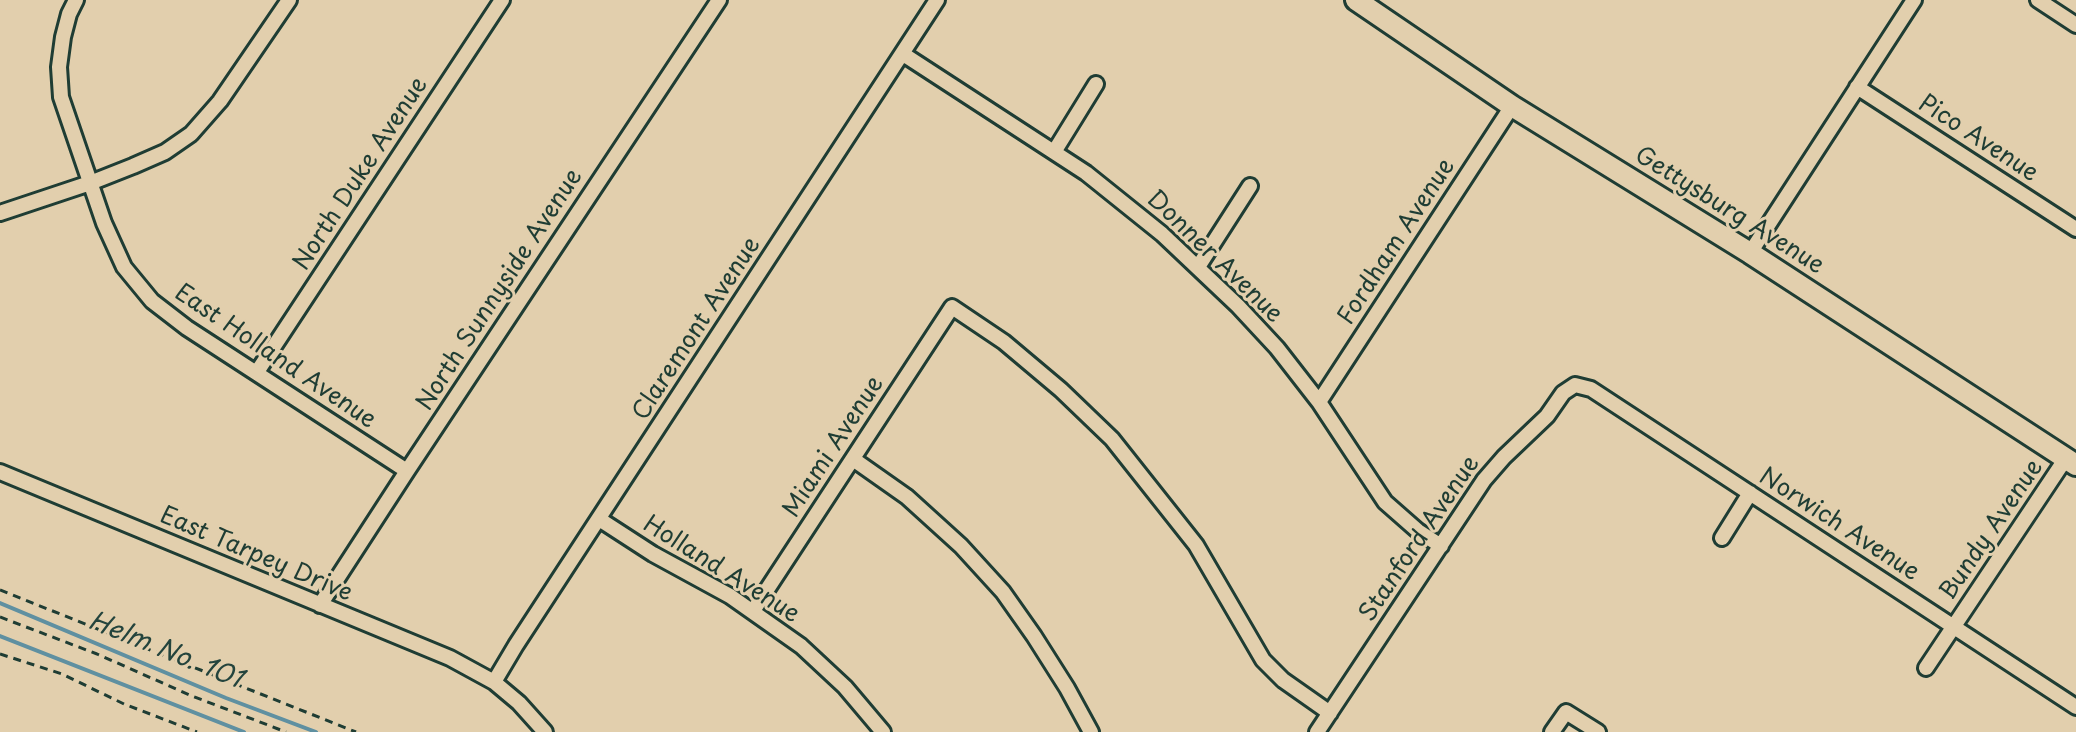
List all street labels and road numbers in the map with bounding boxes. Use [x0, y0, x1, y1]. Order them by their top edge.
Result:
street label: North Duke Avenue [288, 72, 434, 276]
street label: Pico Avenue [1913, 90, 2043, 188]
street label: Gettysburg Avenue [1629, 141, 1829, 281]
street label: Fordham Avenue [1333, 154, 1461, 330]
street label: North Sunnyside Avenue [411, 164, 589, 416]
street label: Donner Avenue [1140, 185, 1288, 329]
street label: Claremont Avenue [627, 232, 767, 426]
street label: East Holland Avenue [169, 279, 381, 435]
street label: Miami Avenue [778, 371, 890, 523]
street label: Stanford Avenue [1354, 451, 1486, 627]
street label: Bundy Avenue [1934, 454, 2050, 606]
street label: Norwich Avenue [1754, 463, 1924, 587]
street label: East Tarpey Drive [155, 501, 357, 609]
street label: Holland Avenue [637, 510, 805, 630]

